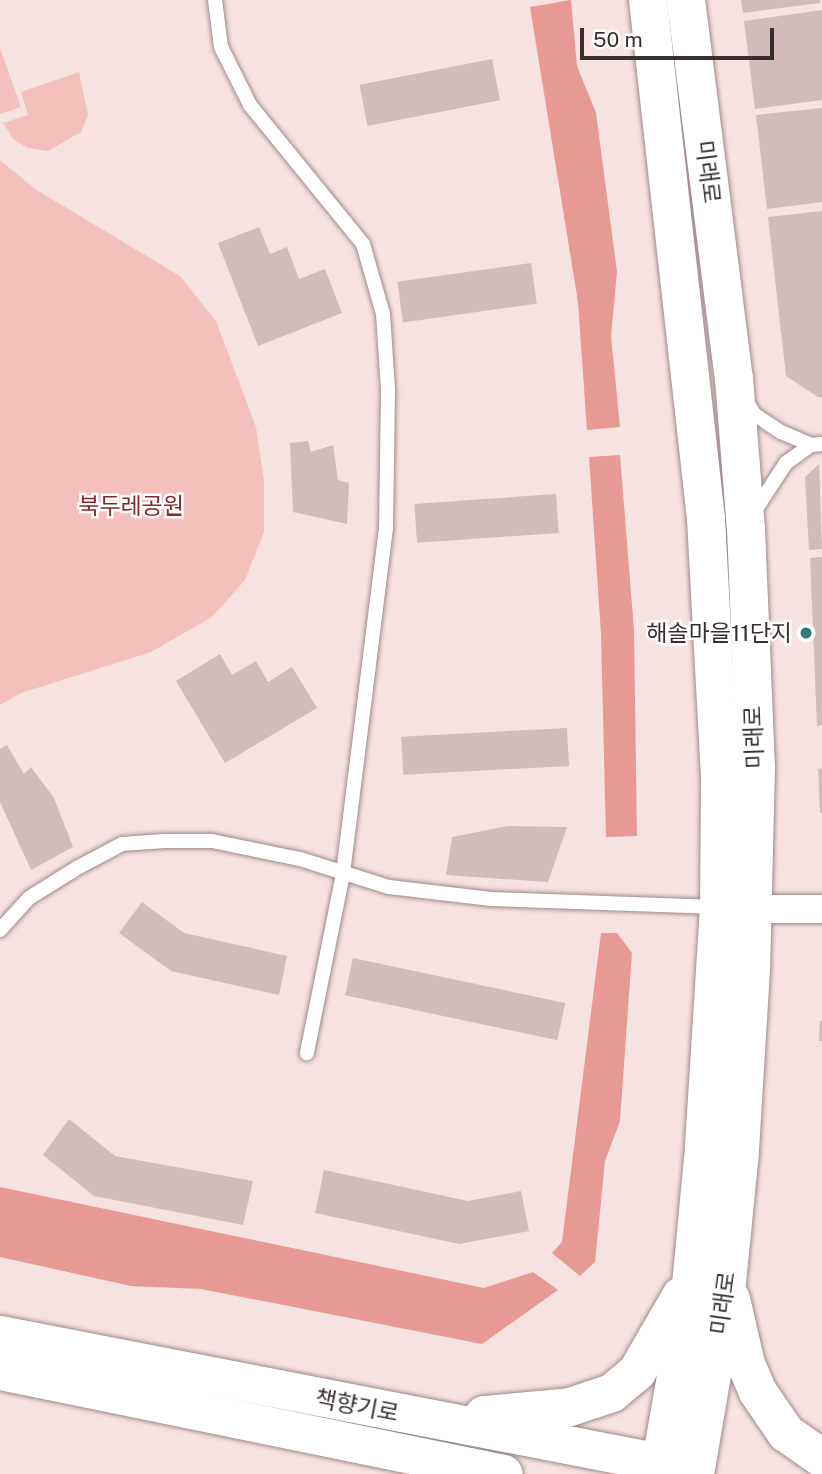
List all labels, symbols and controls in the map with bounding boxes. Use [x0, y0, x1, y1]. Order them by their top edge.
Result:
scale bar [584, 14, 778, 58]
text: 50 m [593, 27, 643, 52]
street label: 미래로 [690, 139, 726, 205]
park label: 북두레공원 [78, 492, 184, 520]
place label: 해솔마을11단지 [646, 619, 792, 647]
marker: 해솔마을11단지 [798, 625, 814, 641]
street label: 미래로 [739, 705, 769, 769]
street label: 미래로 [705, 1270, 741, 1336]
street label: 책향기로 [313, 1384, 401, 1428]

